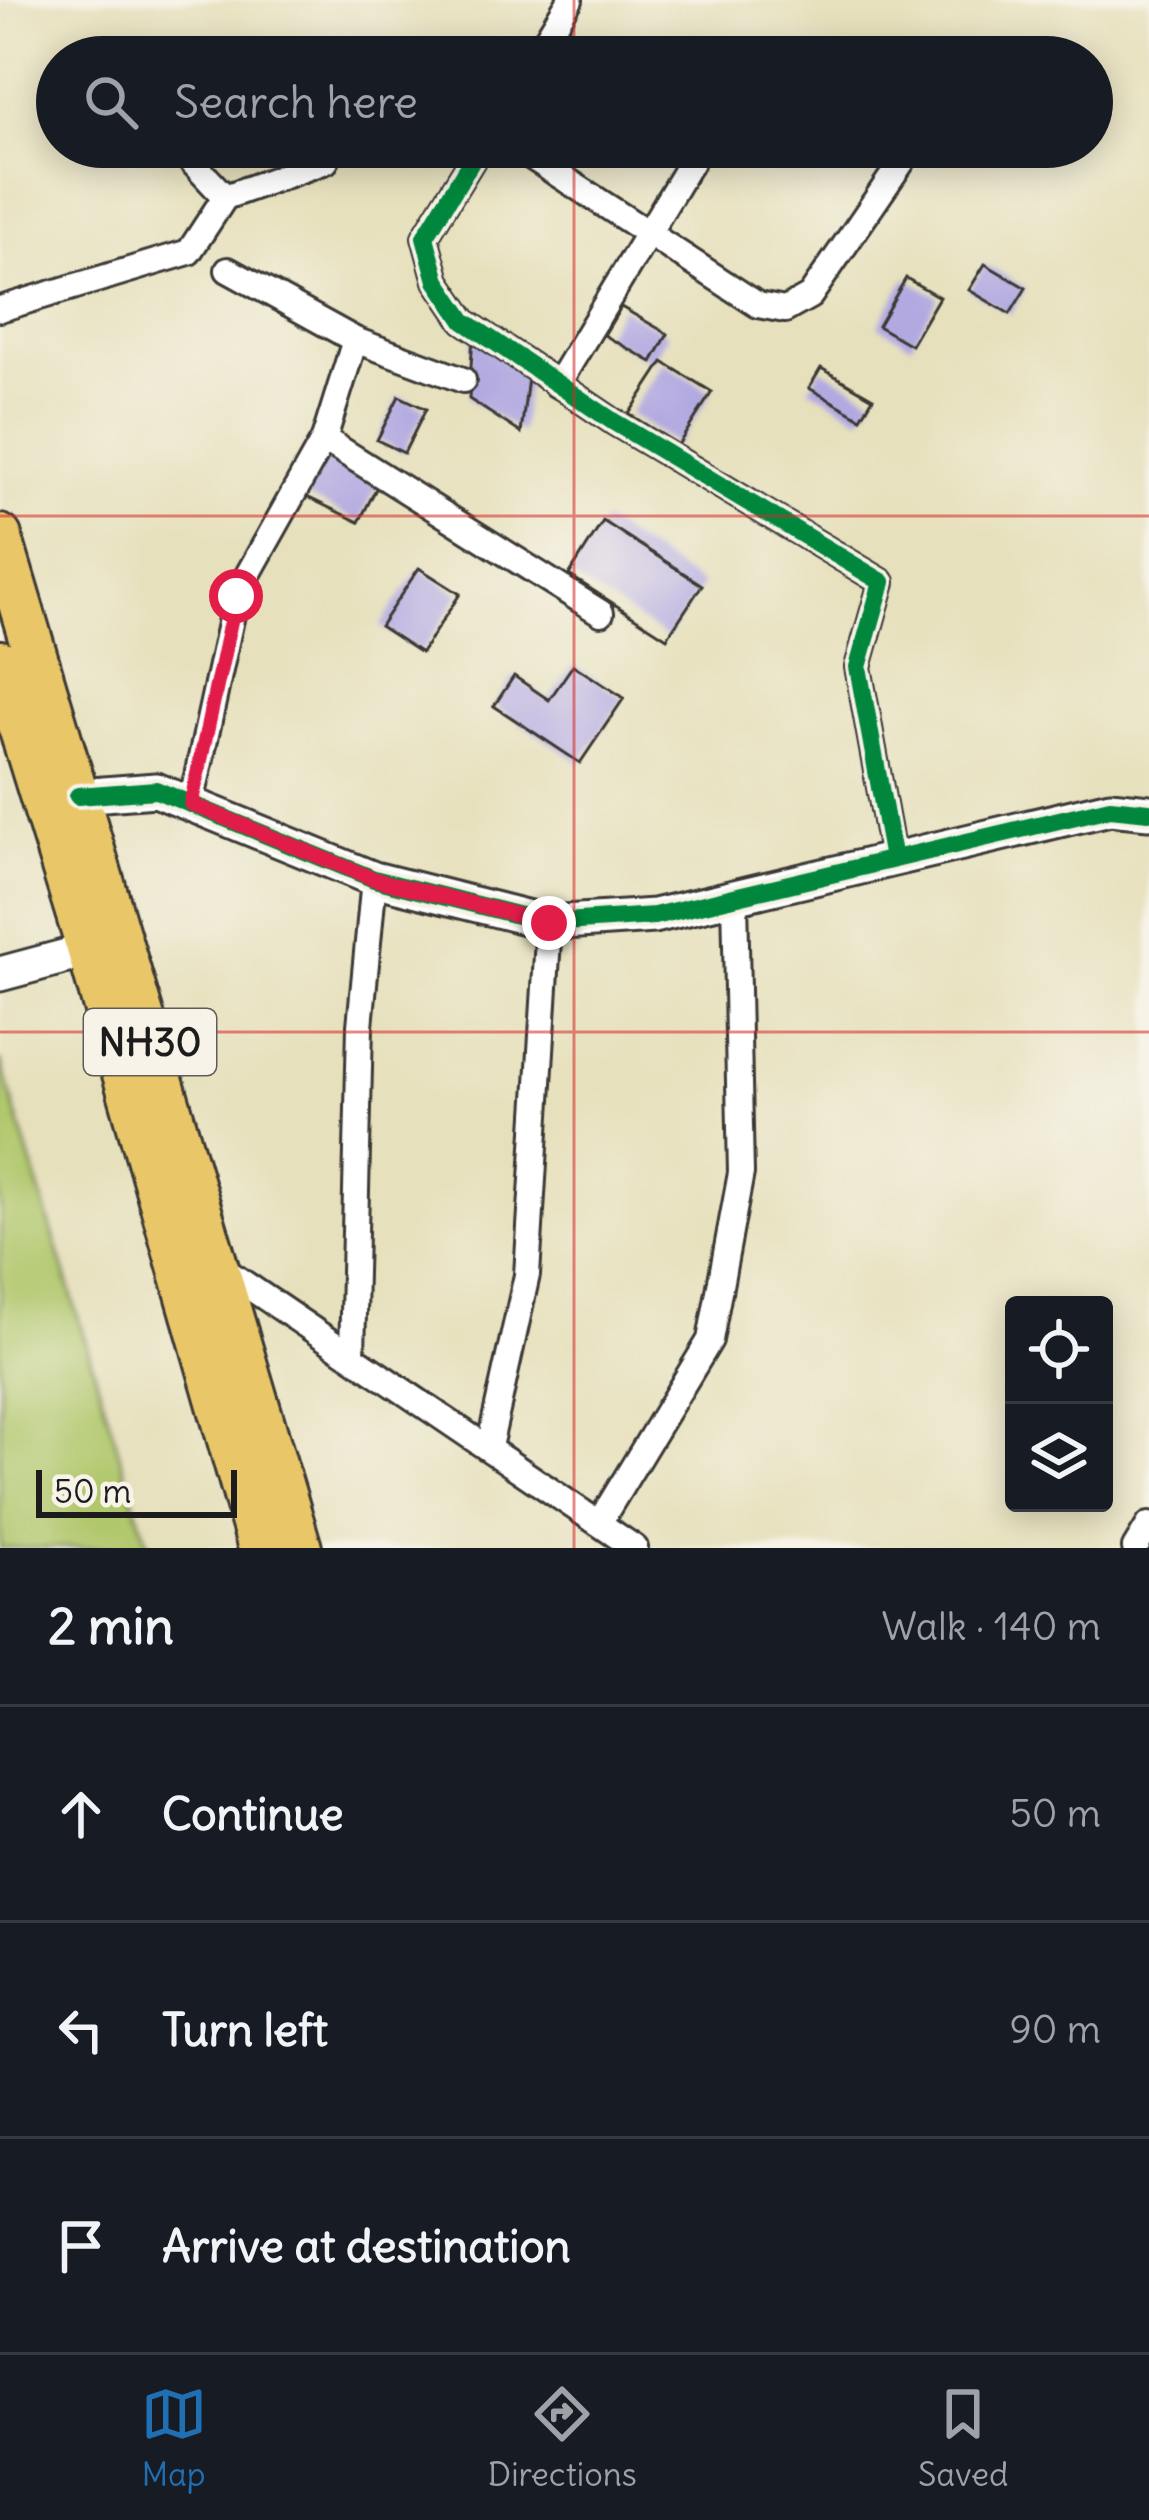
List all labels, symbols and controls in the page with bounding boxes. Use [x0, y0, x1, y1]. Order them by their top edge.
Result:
search box [36, 36, 1113, 168]
icon: search [78, 69, 144, 135]
text: Search here [174, 74, 418, 130]
route start [209, 569, 263, 623]
route end [522, 896, 576, 950]
road number: NH30 [84, 1009, 216, 1075]
map controls [1005, 1296, 1113, 1512]
button: locate [1005, 1296, 1113, 1404]
button: layers [1005, 1404, 1113, 1512]
scale bar [36, 1464, 237, 1517]
text: 50 m [54, 1470, 131, 1512]
text: 2 min [48, 1594, 174, 1658]
text: Walk · 140 m [882, 1602, 1101, 1651]
icon: ahead [48, 1781, 114, 1847]
text: Continue [162, 1786, 344, 1842]
text: 50 m [1009, 1789, 1101, 1838]
icon: left [48, 1997, 114, 2063]
text: Turn left [162, 2002, 328, 2058]
text: 90 m [1009, 2005, 1101, 2054]
icon: arrive [48, 2213, 114, 2279]
text: Arrive at destination [162, 2218, 571, 2274]
tab: Map [141, 2381, 207, 2495]
tab: Directions [488, 2381, 637, 2495]
tab: Saved [918, 2381, 1008, 2495]

